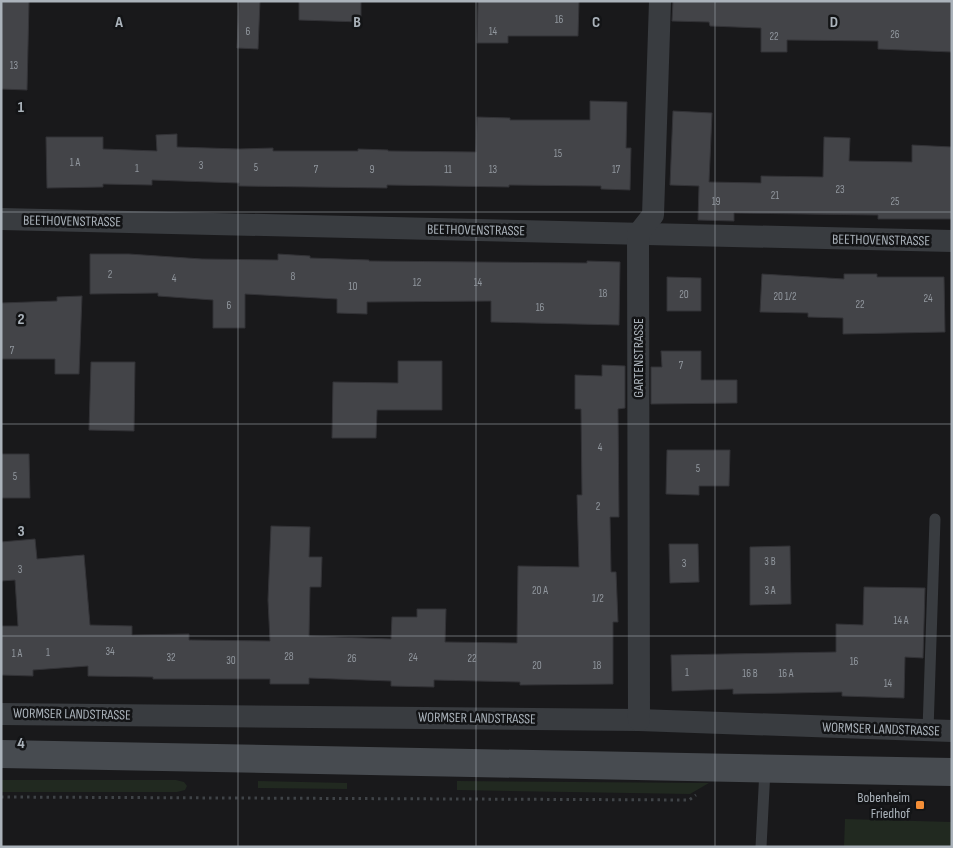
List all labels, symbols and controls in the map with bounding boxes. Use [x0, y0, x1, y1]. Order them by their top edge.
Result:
text: A [114, 13, 123, 32]
text: B [353, 13, 361, 32]
house number: 16 [555, 13, 564, 26]
text: C [592, 13, 600, 32]
text: D [830, 13, 838, 32]
house number: 6 [246, 25, 251, 38]
house number: 14 [489, 25, 498, 38]
house number: 26 [890, 28, 900, 41]
house number: 22 [769, 30, 779, 43]
house number: 13 [10, 59, 19, 72]
text: 1 [18, 98, 25, 117]
house number: 15 [554, 147, 562, 160]
house number: 1 A [70, 156, 80, 169]
house number: 3 [199, 159, 204, 172]
house number: 5 [254, 161, 258, 174]
house number: 1 [135, 162, 139, 175]
house number: 7 [314, 163, 319, 176]
house number: 9 [370, 163, 375, 176]
house number: 11 [444, 163, 452, 176]
house number: 13 [489, 163, 498, 176]
house number: 17 [612, 163, 621, 176]
house number: 23 [835, 183, 845, 196]
house number: 21 [771, 189, 779, 202]
house number: 19 [712, 195, 720, 208]
house number: 25 [891, 195, 899, 208]
street label: BEETHOVENSTRASSE [23, 212, 121, 230]
street label: BEETHOVENSTRASSE [427, 221, 525, 239]
street label: BEETHOVENSTRASSE [832, 231, 930, 249]
house number: 2 [108, 268, 113, 281]
house number: 8 [291, 270, 296, 283]
house number: 4 [172, 272, 177, 285]
house number: 12 [413, 276, 422, 289]
house number: 14 [474, 276, 483, 289]
house number: 10 [349, 280, 357, 293]
house number: 18 [599, 287, 608, 300]
house number: 20 [679, 288, 689, 301]
house number: 20 1/2 [774, 290, 797, 303]
house number: 24 [923, 292, 933, 305]
house number: 22 [855, 298, 865, 311]
house number: 6 [227, 299, 232, 312]
house number: 16 [536, 301, 545, 314]
text: 2 [17, 310, 25, 329]
street label: GARTENSTRASSE [630, 318, 647, 398]
house number: 7 [10, 344, 15, 357]
house number: 7 [679, 359, 684, 372]
house number: 4 [598, 441, 603, 454]
house number: 5 [696, 462, 700, 475]
house number: 5 [13, 470, 17, 483]
house number: 2 [596, 500, 601, 513]
text: 3 [17, 522, 25, 541]
house number: 3 B [764, 555, 776, 568]
house number: 3 [682, 557, 687, 570]
house number: 3 [18, 563, 23, 576]
house number: 20 A [532, 584, 548, 597]
house number: 3 A [764, 584, 776, 597]
house number: 1/2 [592, 592, 604, 605]
house number: 14 A [894, 614, 909, 627]
house number: 34 [105, 645, 115, 658]
house number: 1 [46, 646, 50, 659]
house number: 1 A [12, 647, 22, 660]
house number: 28 [284, 650, 294, 663]
house number: 32 [166, 651, 176, 664]
house number: 24 [408, 651, 418, 664]
house number: 26 [347, 652, 357, 665]
house number: 22 [467, 652, 477, 665]
house number: 30 [226, 654, 236, 667]
house number: 16 [850, 655, 859, 668]
house number: 20 [532, 659, 542, 672]
house number: 18 [593, 659, 602, 672]
house number: 1 [685, 666, 689, 679]
house number: 16 B [742, 667, 758, 680]
house number: 16 A [778, 667, 794, 680]
house number: 14 [884, 677, 893, 690]
street label: WORMSER LANDSTRASSE [13, 704, 131, 724]
street label: WORMSER LANDSTRASSE [418, 708, 536, 728]
street label: WORMSER LANDSTRASSE [822, 718, 940, 740]
text: 4 [17, 734, 25, 753]
place label: Bobenheim Friedhof [857, 789, 911, 822]
marker: Bobenheim Friedhof [914, 799, 926, 811]

